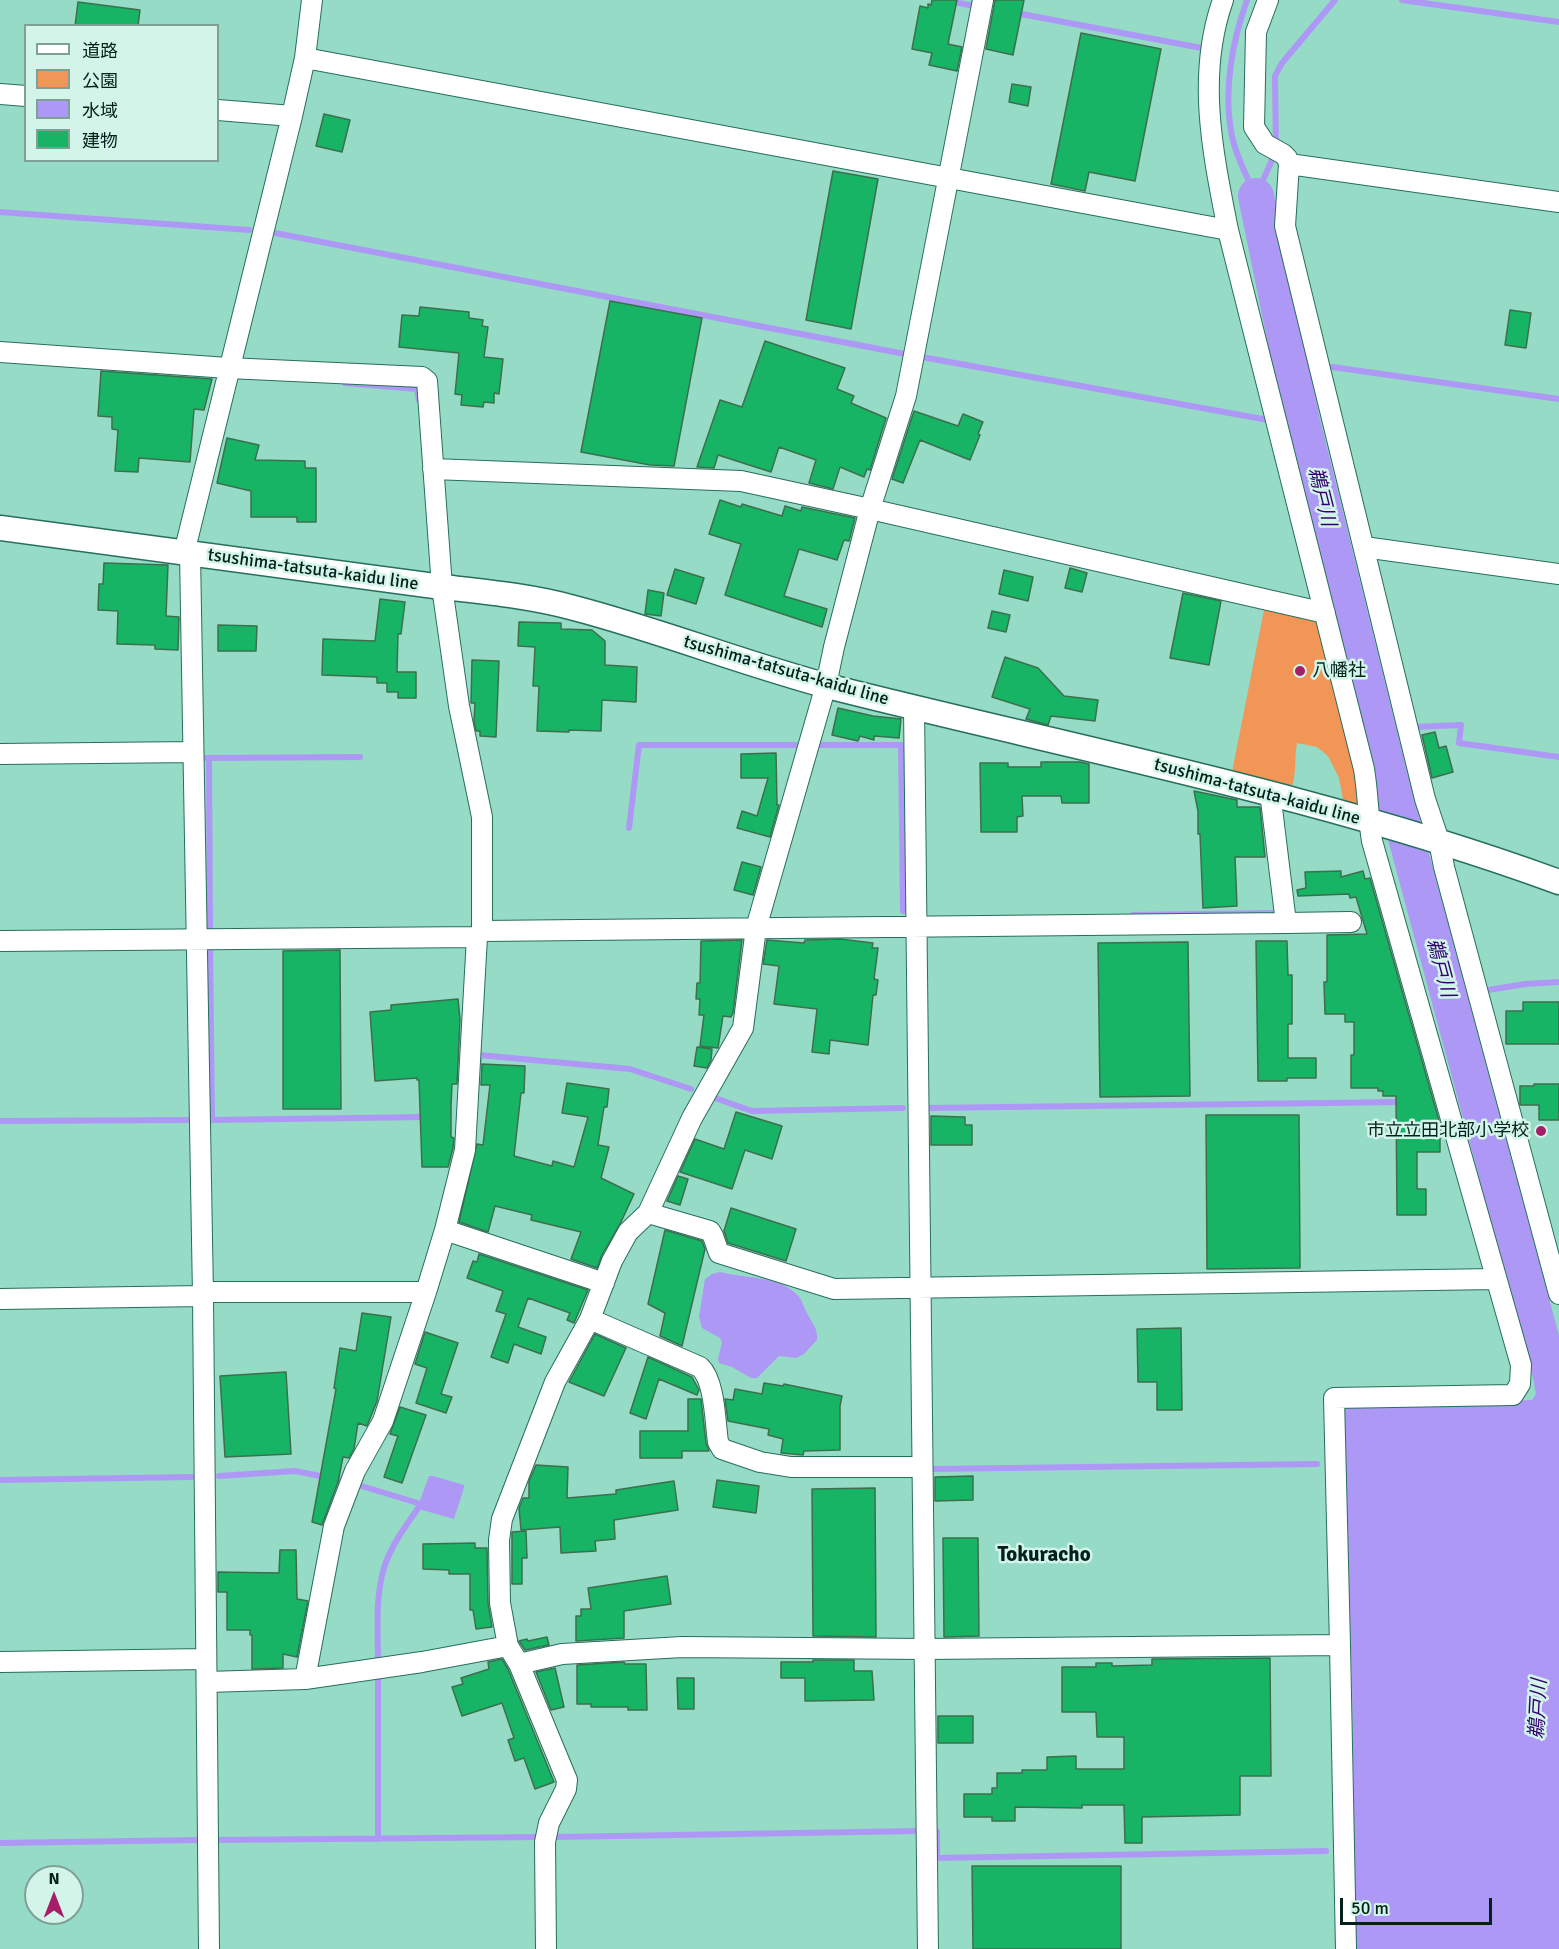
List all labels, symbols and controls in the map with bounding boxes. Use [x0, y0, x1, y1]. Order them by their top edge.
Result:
legend [24, 24, 219, 162]
text: 道路 [82, 40, 118, 62]
text: 公園 [82, 70, 118, 92]
text: 水域 [82, 100, 118, 122]
text: 建物 [82, 130, 118, 152]
water label: 鵜戸川 [1302, 465, 1340, 529]
street label: tsushima-tatsuta-kaidu line [206, 545, 420, 595]
street label: tsushima-tatsuta-kaidu line [681, 631, 891, 711]
place label: 八幡社 [1312, 660, 1366, 682]
marker: 八幡社 [1293, 664, 1307, 678]
street label: tsushima-tatsuta-kaidu line [1152, 754, 1362, 830]
water label: 鵜戸川 [1421, 936, 1459, 1000]
place label: 市立立田北部小学校 [1367, 1120, 1529, 1142]
marker: 市立立田北部小学校 [1534, 1124, 1548, 1138]
district label: Tokuracho [997, 1542, 1091, 1568]
water label: 鵜戸川 [1525, 1678, 1553, 1740]
north arrow [24, 1865, 84, 1925]
text: N [48, 1869, 60, 1889]
scale bar [1343, 1886, 1494, 1924]
text: 50 m [1351, 1897, 1389, 1919]

